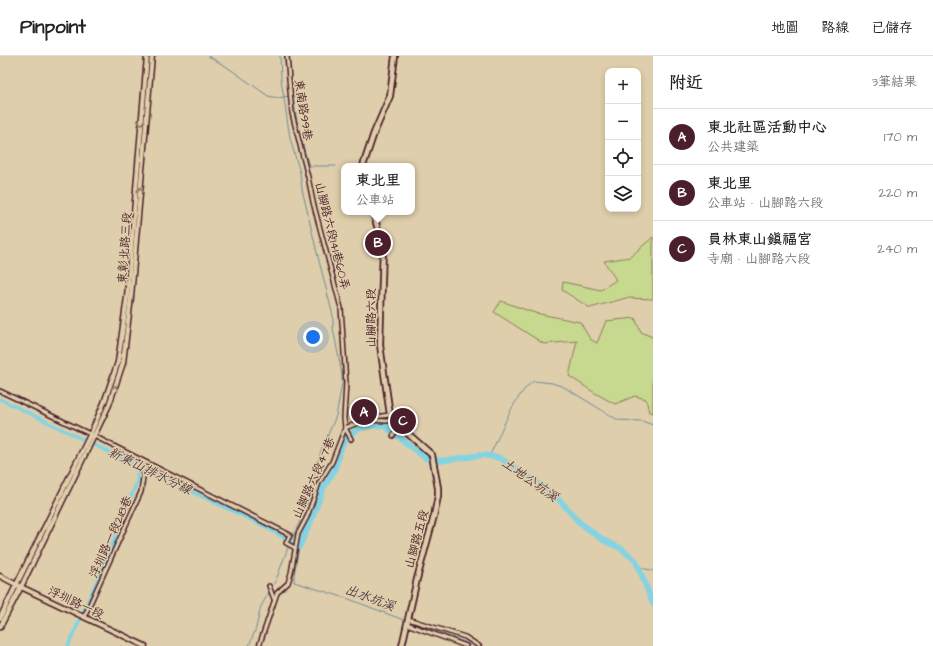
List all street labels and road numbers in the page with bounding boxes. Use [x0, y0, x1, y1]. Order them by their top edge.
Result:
street label: 東南路99巷 [290, 78, 316, 142]
street label: 山腳路六段141巷60弄 [310, 180, 354, 292]
street label: 東彰北路三段 [114, 211, 136, 285]
street label: 山腳路六段 [363, 288, 380, 348]
street label: 山腳路六段47巷 [288, 435, 340, 521]
street label: 浮圳路一段218巷 [85, 493, 137, 581]
street label: 山腳路五段 [401, 508, 433, 570]
street label: 浮圳路一段 [45, 583, 107, 623]

